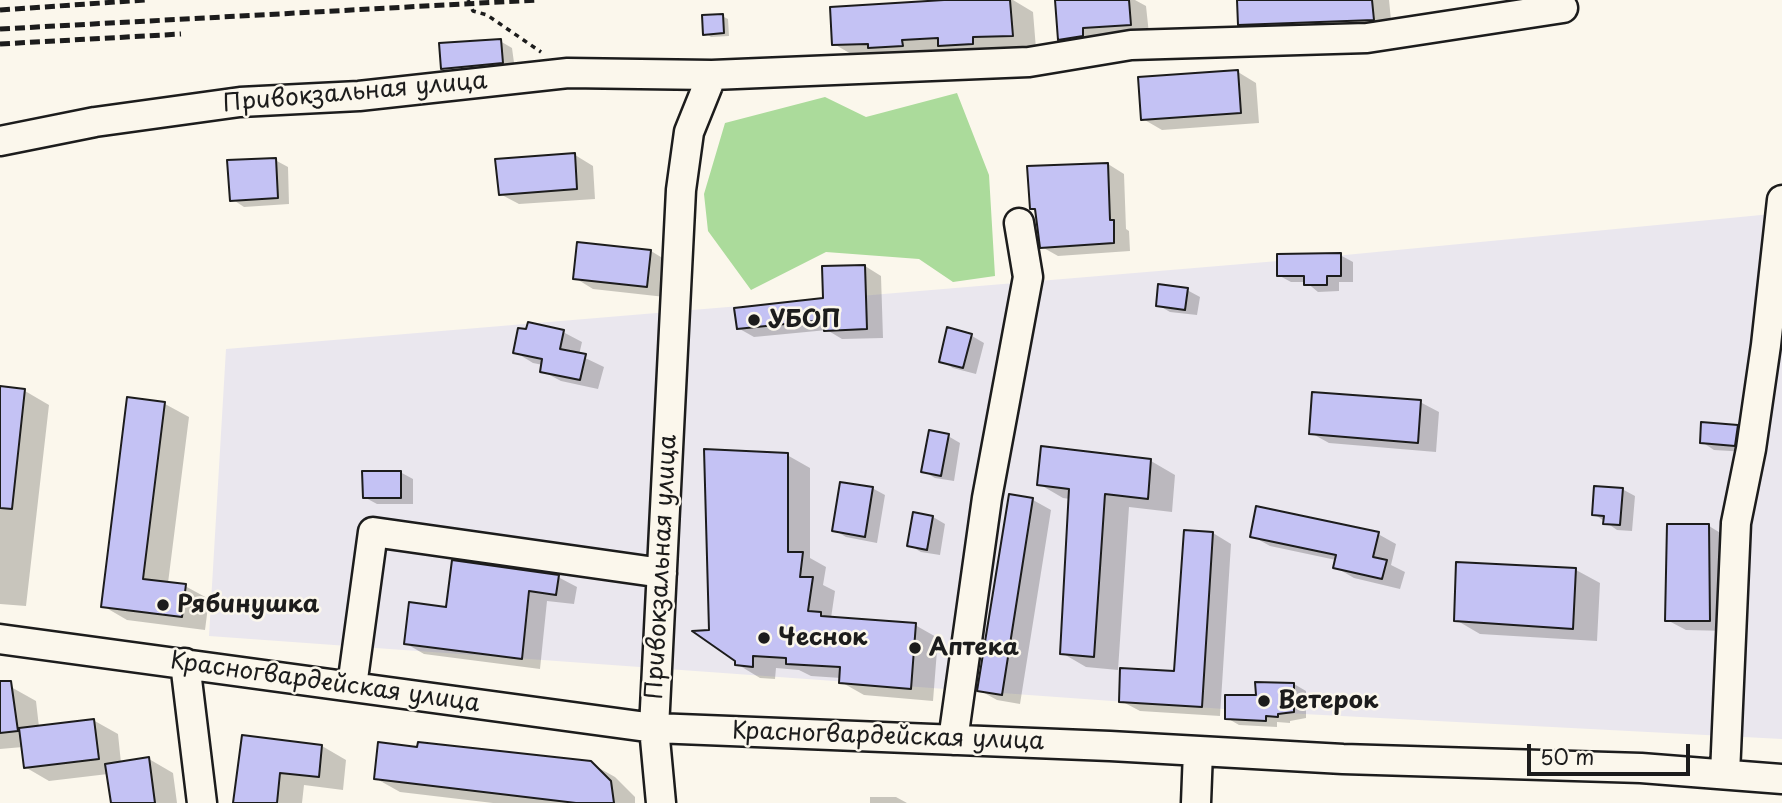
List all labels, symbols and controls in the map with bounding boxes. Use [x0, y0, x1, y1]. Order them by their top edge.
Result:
street label: Привокзальная улица [222, 67, 488, 119]
place label: УБОП [768, 306, 841, 334]
marker: УБОП [746, 312, 762, 328]
street label: Привокзальная улица [641, 434, 683, 700]
place label: Рябинушка [177, 591, 319, 619]
marker: Рябинушка [155, 597, 171, 613]
place label: Чеснок [778, 624, 867, 652]
marker: Чеснок [756, 630, 772, 646]
place label: Аптека [929, 634, 1019, 662]
marker: Аптека [907, 640, 923, 656]
street label: Красногвардейская улица [168, 647, 482, 719]
place label: Ветерок [1278, 687, 1378, 715]
marker: Ветерок [1256, 693, 1272, 709]
street label: Красногвардейская улица [731, 717, 1045, 757]
scale bar [1530, 730, 1693, 774]
text: 50 m [1540, 740, 1594, 772]

